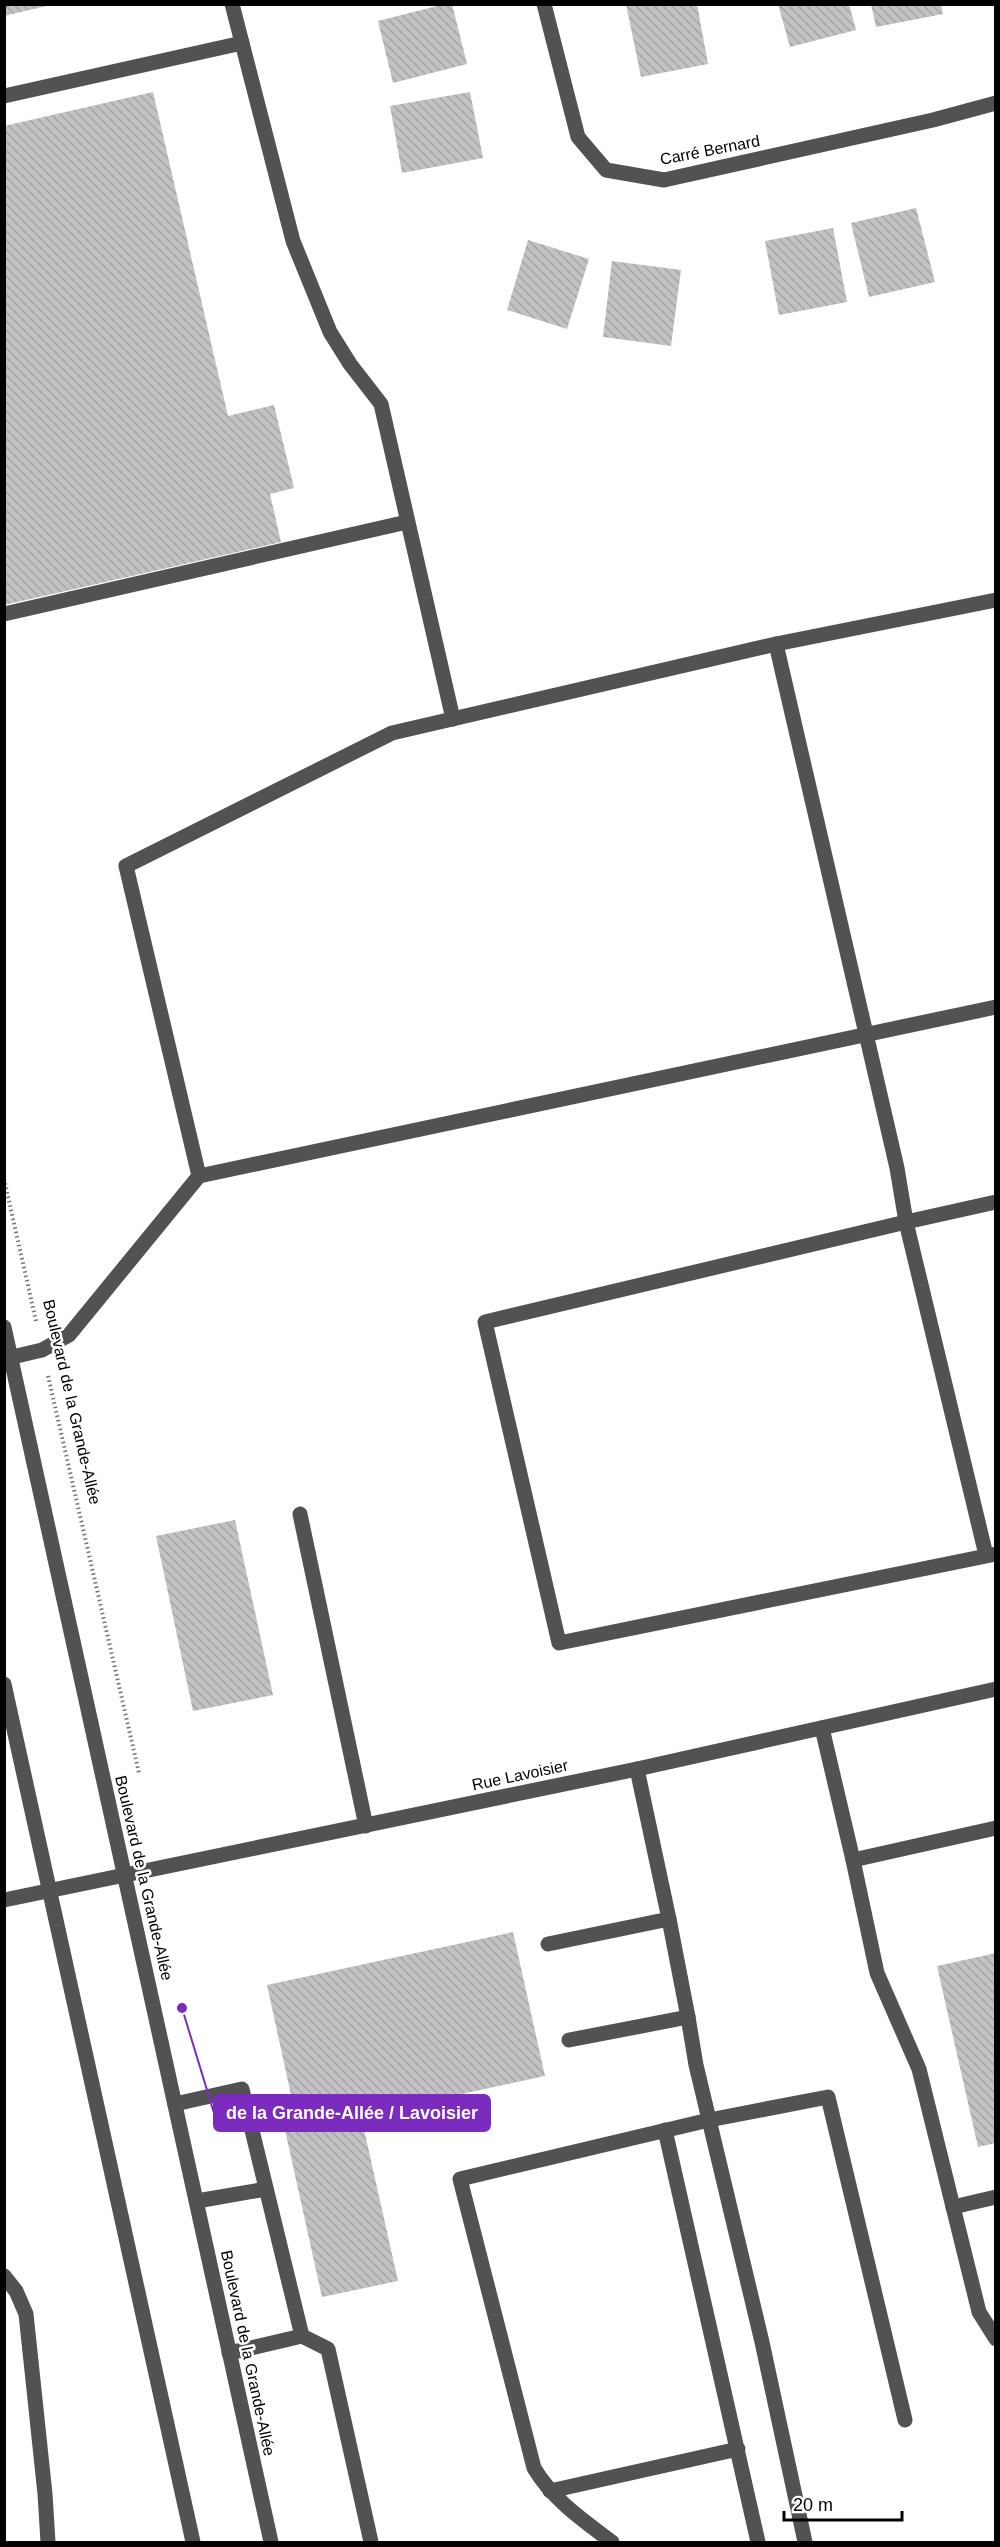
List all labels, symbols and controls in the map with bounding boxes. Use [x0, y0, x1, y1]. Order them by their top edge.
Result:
street label: Carré Bernard [659, 132, 761, 168]
street label: Boulevard de la Grande-Allée [40, 1298, 104, 1506]
street label: Rue Lavoisier [470, 1756, 570, 1793]
street label: Boulevard de la Grande-Allée [112, 1774, 176, 1982]
callout: de la Grande-Allée / Lavoisier [214, 2095, 490, 2131]
text: de la Grande-Allée / Lavoisier [226, 2103, 478, 2123]
street label: Boulevard de la Grande-Allée [218, 2249, 278, 2458]
scale bar [784, 2484, 902, 2522]
text: 20 m [793, 2495, 833, 2515]

